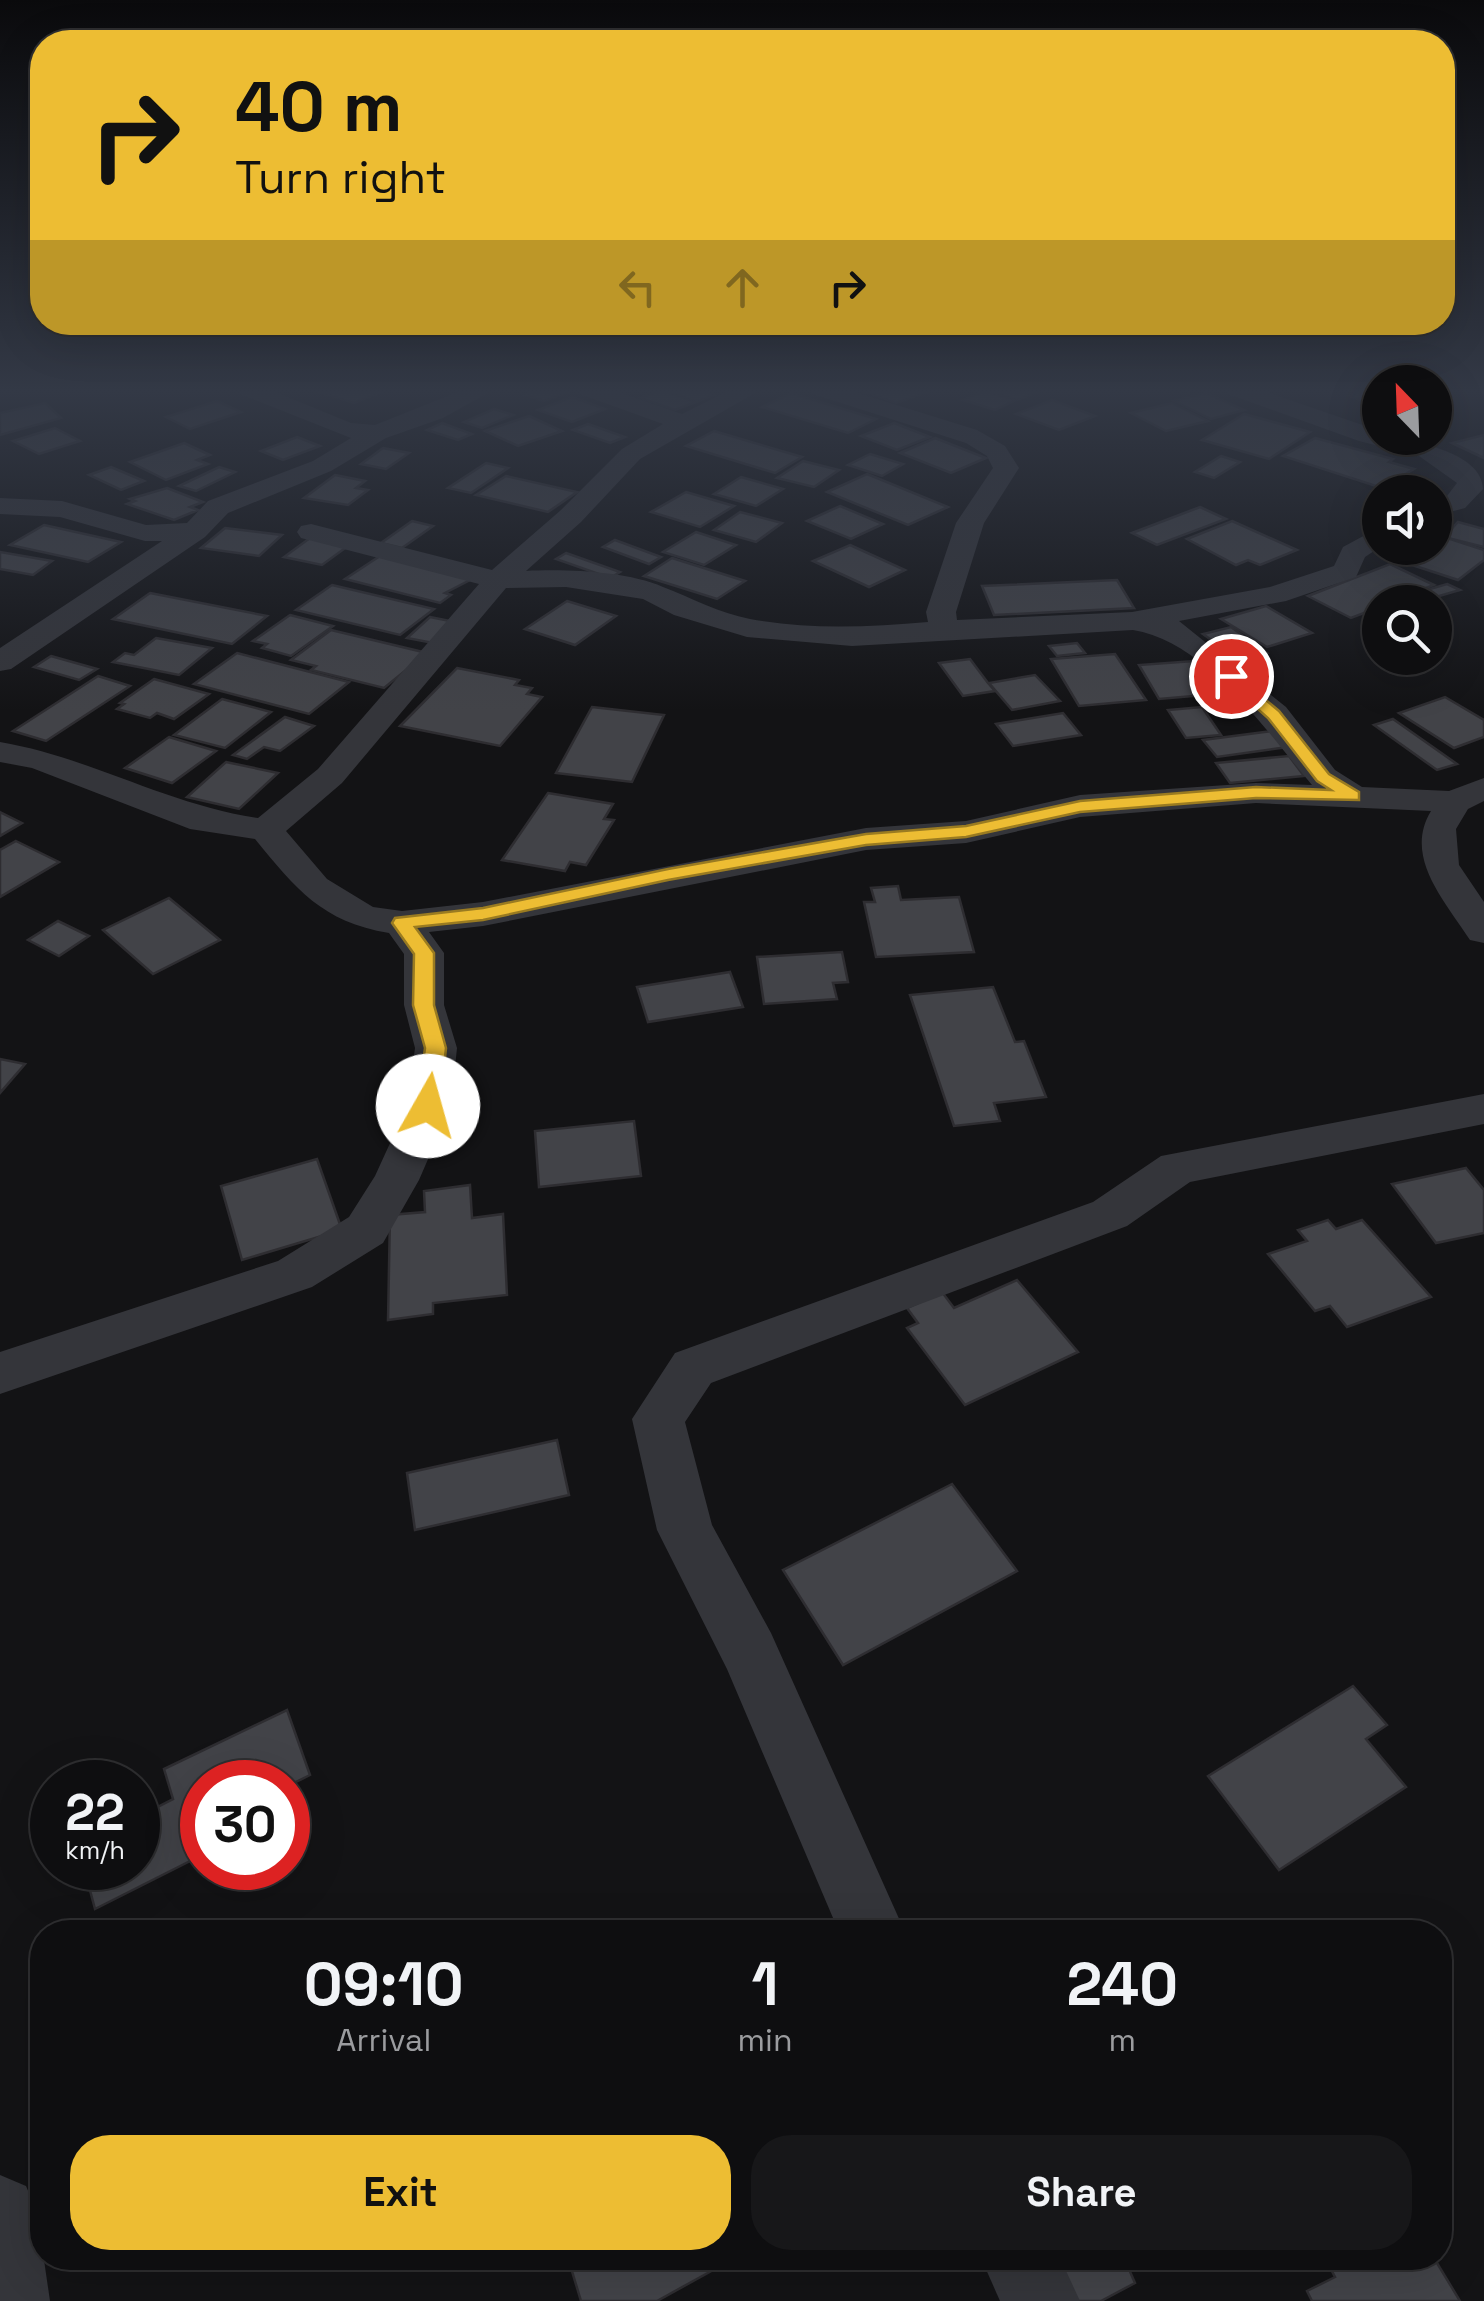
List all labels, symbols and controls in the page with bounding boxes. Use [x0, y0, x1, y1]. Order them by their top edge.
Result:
text: 40 m [235, 62, 402, 151]
icon: right [70, 70, 200, 200]
text: Turn right [235, 149, 446, 206]
icon: left [610, 260, 665, 315]
icon: ahead [715, 260, 770, 315]
icon: right [820, 260, 875, 315]
north arrow [1362, 365, 1452, 455]
map controls [1362, 365, 1452, 675]
button: sound [1362, 475, 1452, 565]
button: search [1362, 585, 1452, 675]
pin [1189, 634, 1274, 719]
icon: arrive [1204, 649, 1259, 704]
position arrow [376, 1054, 480, 1158]
speed limit sign: 30 [180, 1760, 310, 1890]
text: 22 [65, 1781, 125, 1845]
text: km/h [65, 1834, 125, 1866]
text: 09:10 [304, 1946, 464, 2023]
text: 1 [751, 1946, 779, 2023]
text: 240 [1066, 1946, 1178, 2023]
text: Arrival [336, 2020, 431, 2060]
text: min [738, 2020, 793, 2060]
text: m [1109, 2020, 1136, 2060]
button: Exit [70, 2135, 731, 2250]
button: Share [751, 2135, 1412, 2250]

